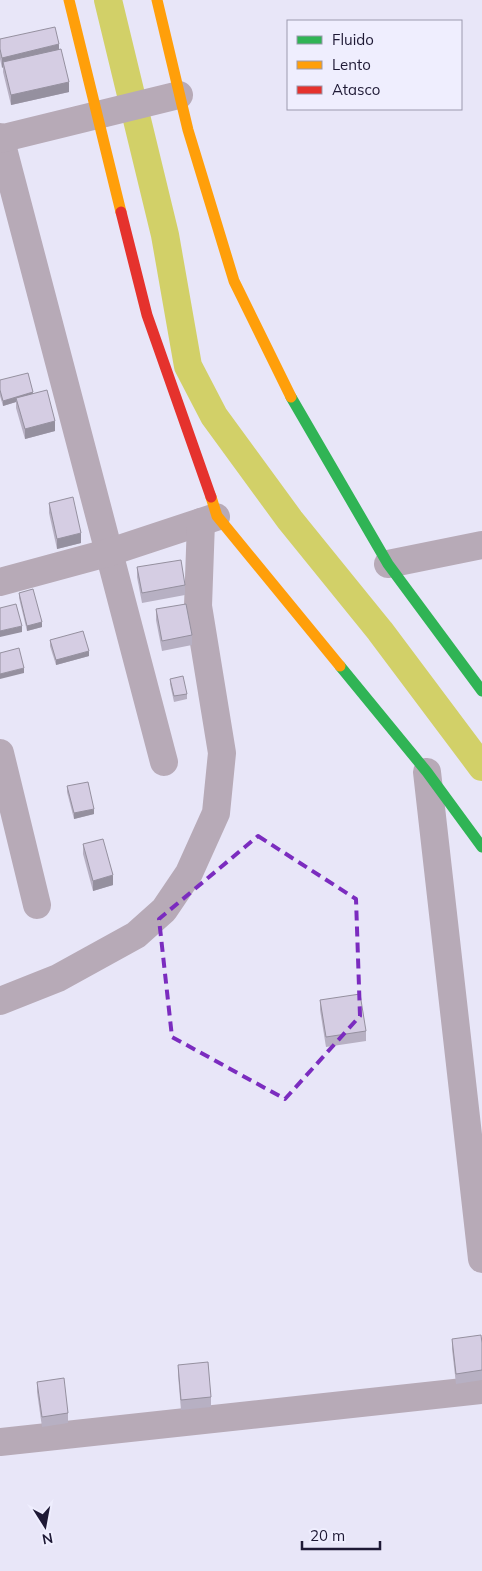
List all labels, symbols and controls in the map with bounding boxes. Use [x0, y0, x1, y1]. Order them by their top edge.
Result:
legend [287, 20, 462, 110]
text: Fluido [332, 30, 374, 49]
text: Lento [332, 55, 371, 74]
text: Atasco [332, 80, 380, 99]
north arrow [20, 1501, 70, 1551]
scale bar [302, 1518, 380, 1550]
text: 20 m [310, 1526, 345, 1545]
text: N [41, 1529, 54, 1549]

